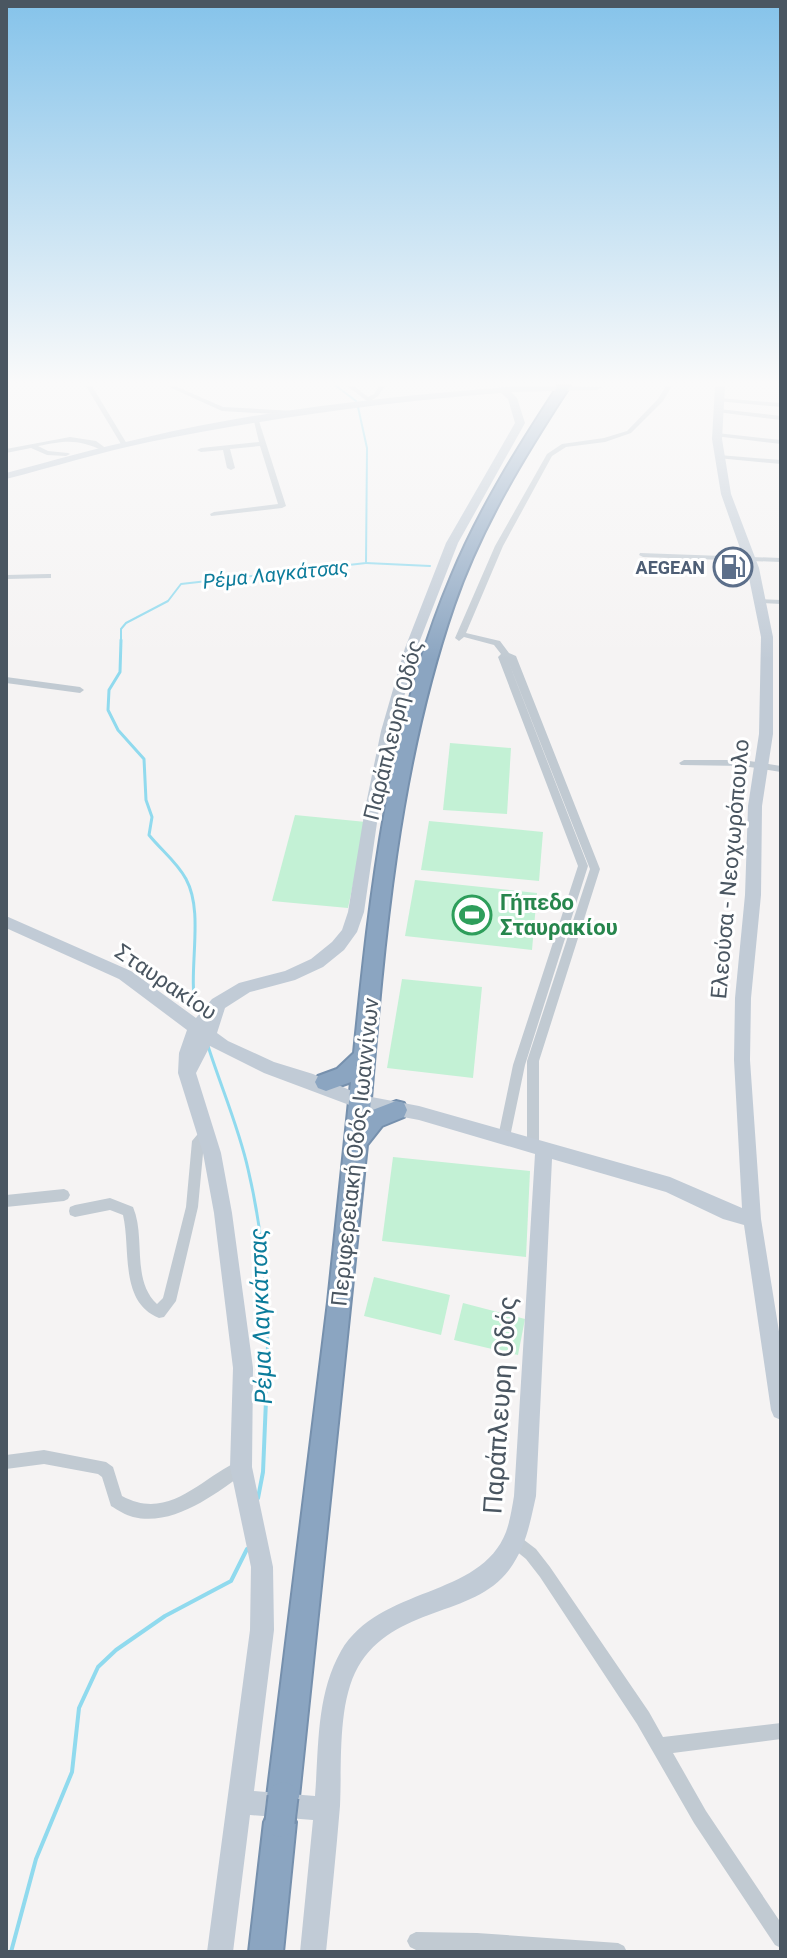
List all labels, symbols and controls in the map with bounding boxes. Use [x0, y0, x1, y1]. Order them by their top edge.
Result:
fuel station icon: AEGEAN [712, 546, 754, 588]
water label: Ρέμα Λαγκάτσας [202, 554, 350, 594]
place label: AEGEAN [636, 557, 705, 578]
street label: Παράπλευρη Οδός [359, 637, 427, 823]
street label: Ελεούσα - Νεοχωρόπουλο [706, 738, 754, 1000]
place label: Γήπεδο Σταυρακίου [500, 890, 618, 940]
sports icon: Γήπεδο Σταυρακίου [451, 894, 493, 936]
street label: Σταυρακίου [110, 939, 222, 1025]
street label: Περιφερειακή Οδός Ιωαννίνων [326, 996, 384, 1307]
water label: Ρέμα Λαγκάτσας [244, 1227, 278, 1405]
street label: Παράπλευρη Οδός [477, 1295, 523, 1515]

